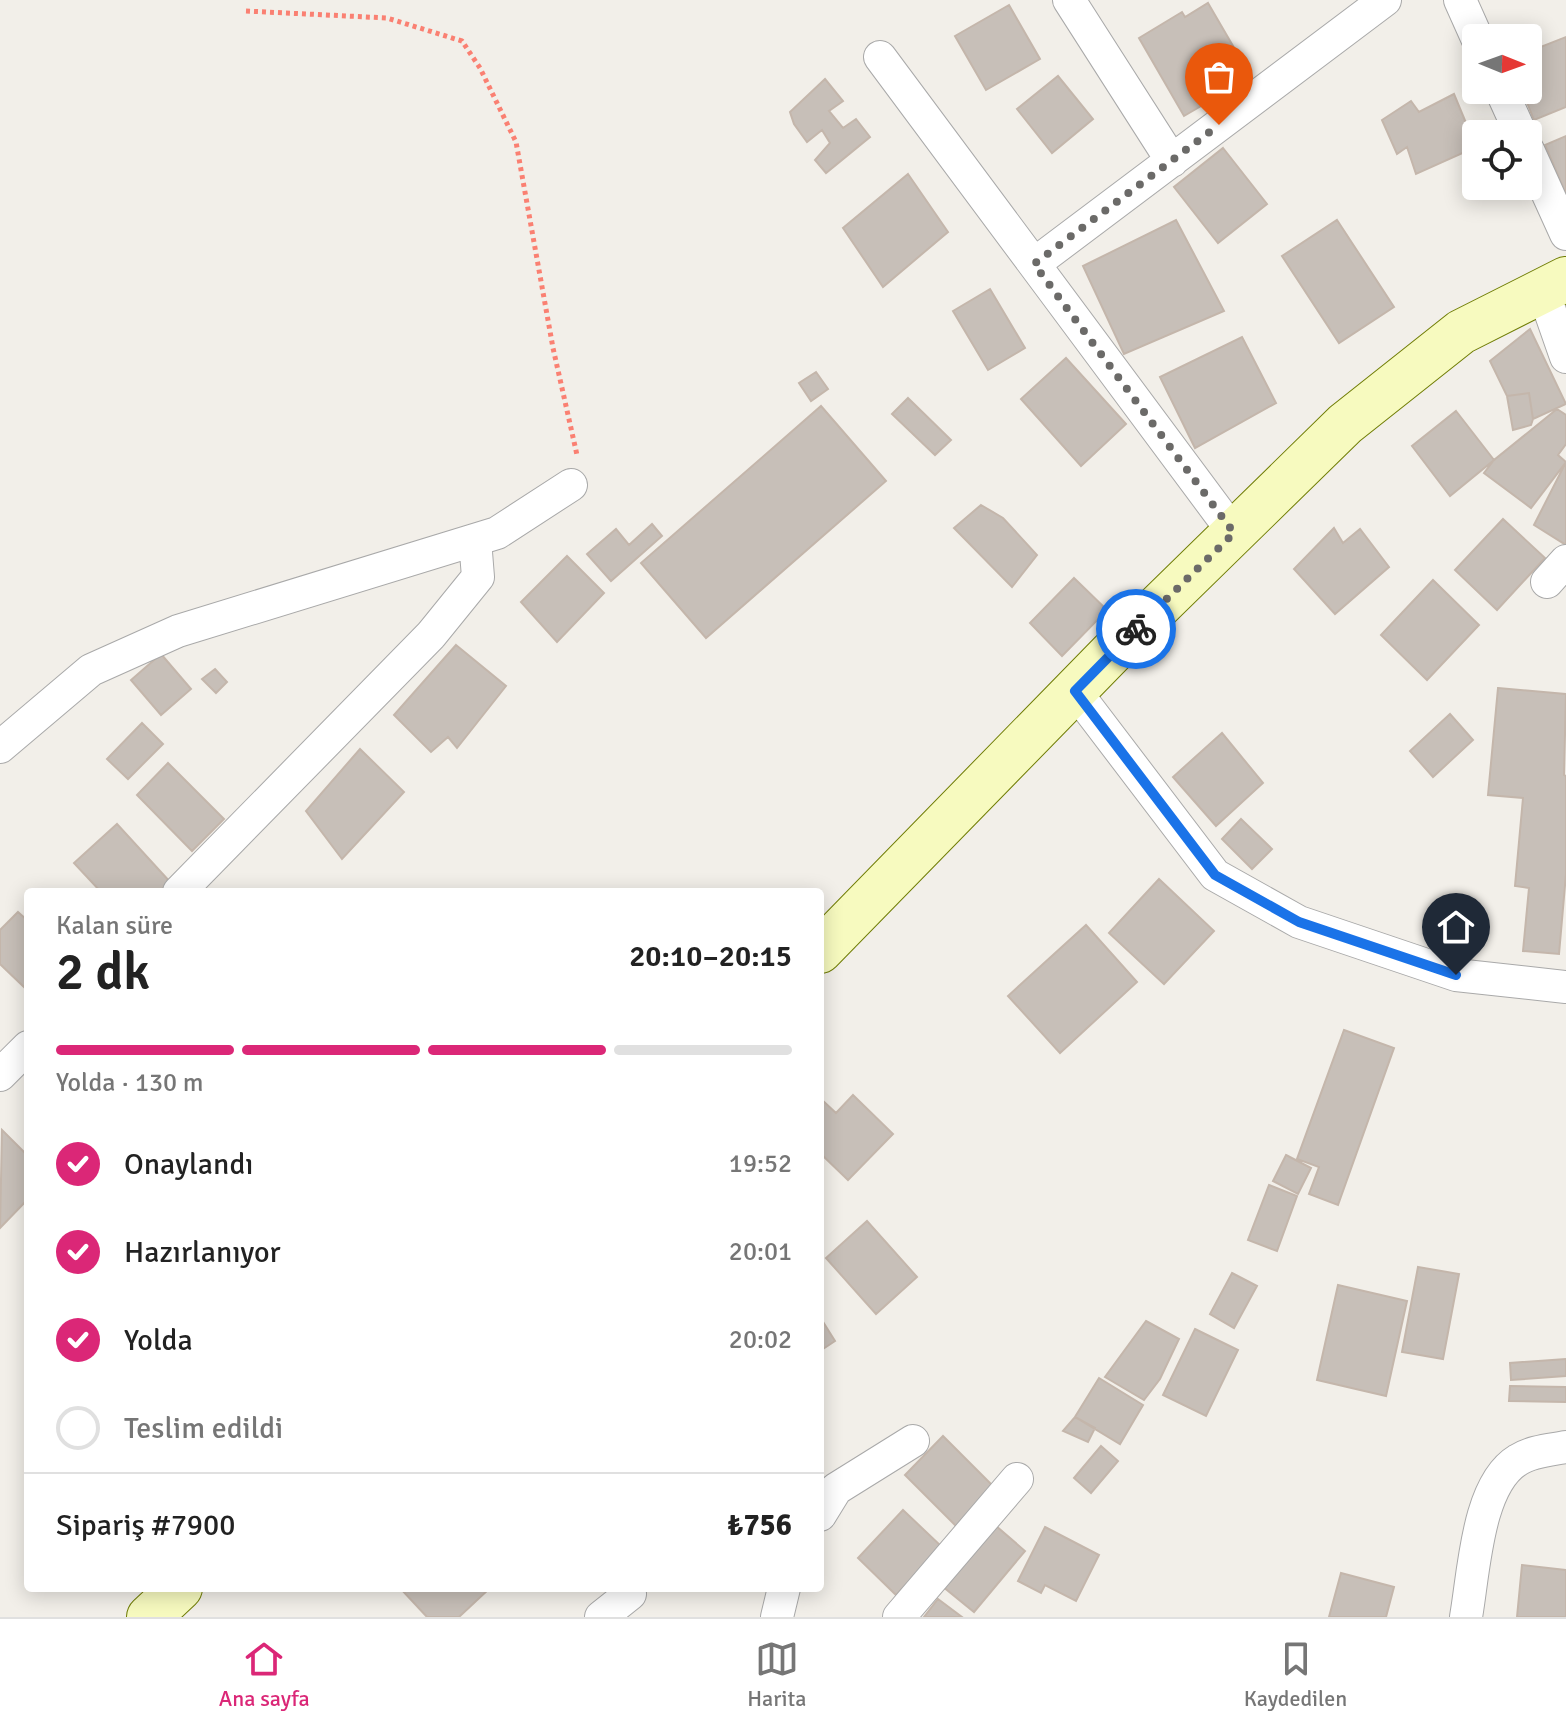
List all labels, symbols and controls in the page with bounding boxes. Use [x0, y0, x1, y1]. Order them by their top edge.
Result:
north arrow [1462, 24, 1542, 104]
map controls [1462, 24, 1542, 200]
pin [1185, 43, 1253, 125]
icon: bag [1197, 55, 1241, 99]
button: locate [1462, 120, 1542, 200]
courier [1096, 589, 1176, 669]
icon: bike [1114, 607, 1158, 651]
pin [1422, 893, 1490, 975]
icon: home [1434, 905, 1478, 949]
text: Kalan süre [56, 910, 173, 942]
text: 20:10–20:15 [629, 938, 792, 975]
text: 2 dk [56, 940, 150, 1004]
text: Yolda · 130 m [56, 1067, 203, 1099]
icon: check [56, 1142, 100, 1186]
text: Onaylandı [124, 1146, 253, 1183]
text: 19:52 [729, 1148, 792, 1180]
icon: check [56, 1230, 100, 1274]
text: Hazırlanıyor [124, 1234, 281, 1271]
text: 20:01 [729, 1236, 792, 1268]
icon: check [56, 1318, 100, 1362]
text: Yolda [124, 1322, 193, 1359]
text: 20:02 [729, 1324, 792, 1356]
text: Teslim edildi [124, 1410, 283, 1447]
text: Sipariş #7900 [56, 1507, 235, 1544]
text: ₺756 [727, 1507, 792, 1544]
tab: Ana sayfa [219, 1637, 310, 1712]
tab: Harita [747, 1637, 806, 1712]
tab: Kaydedilen [1244, 1637, 1347, 1712]

